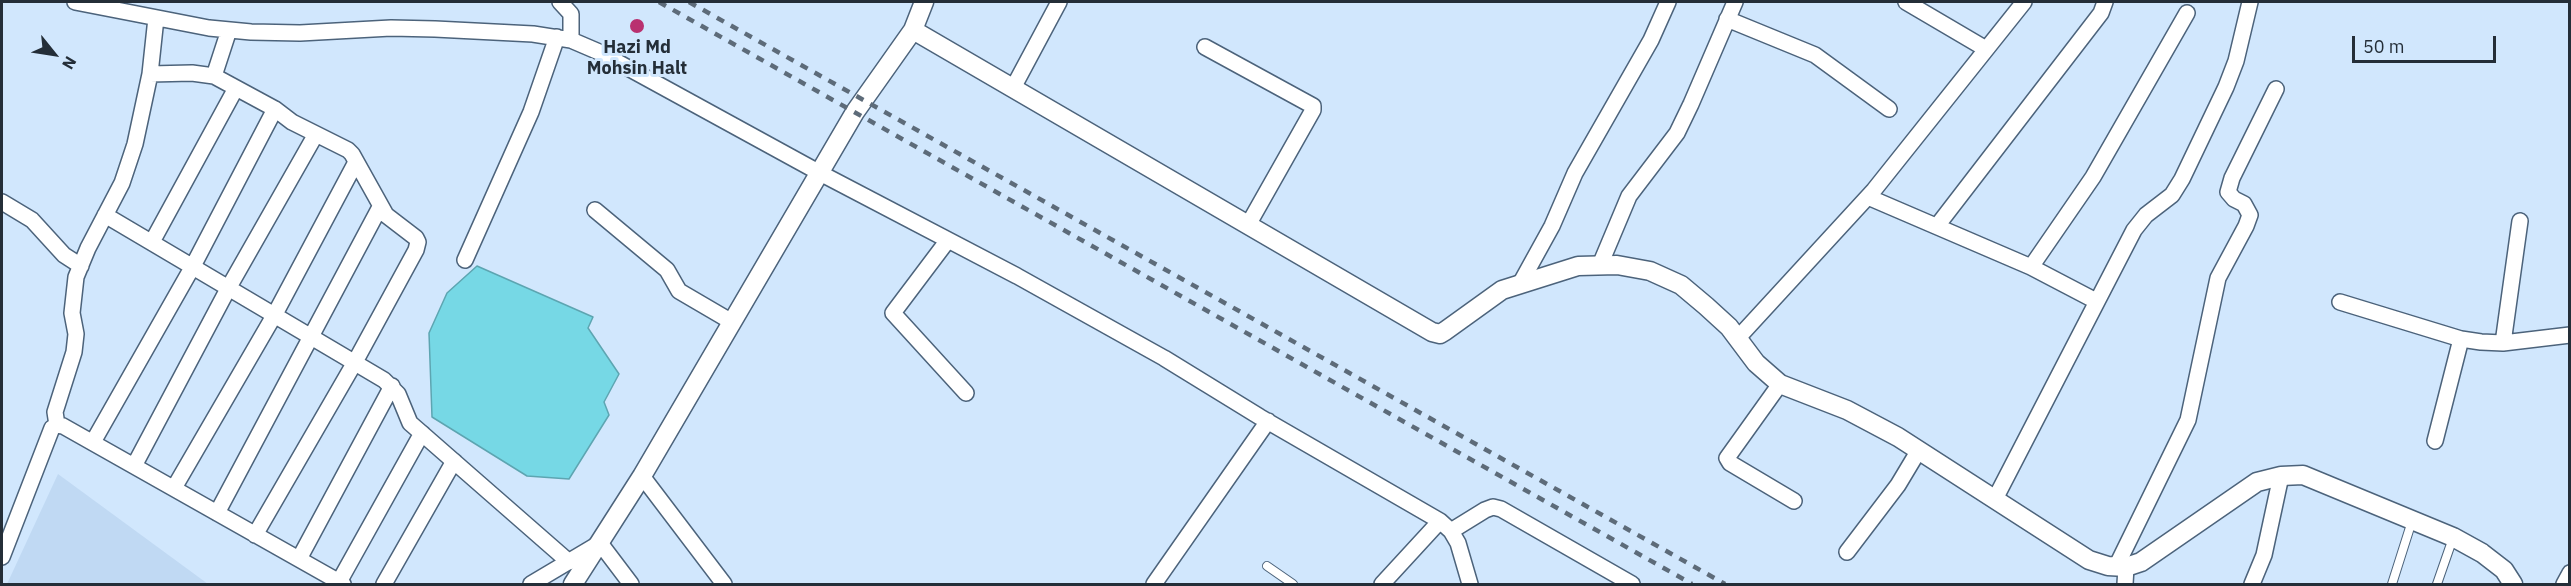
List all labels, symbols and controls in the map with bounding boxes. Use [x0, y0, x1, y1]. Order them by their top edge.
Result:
marker: Hazi Md Mohsin Halt [628, 17, 646, 35]
north arrow [24, 24, 84, 84]
scale bar [2355, 24, 2499, 62]
text: 50 m [2363, 35, 2405, 58]
place label: Hazi Md Mohsin Halt [587, 37, 687, 80]
text: N [58, 53, 81, 73]

